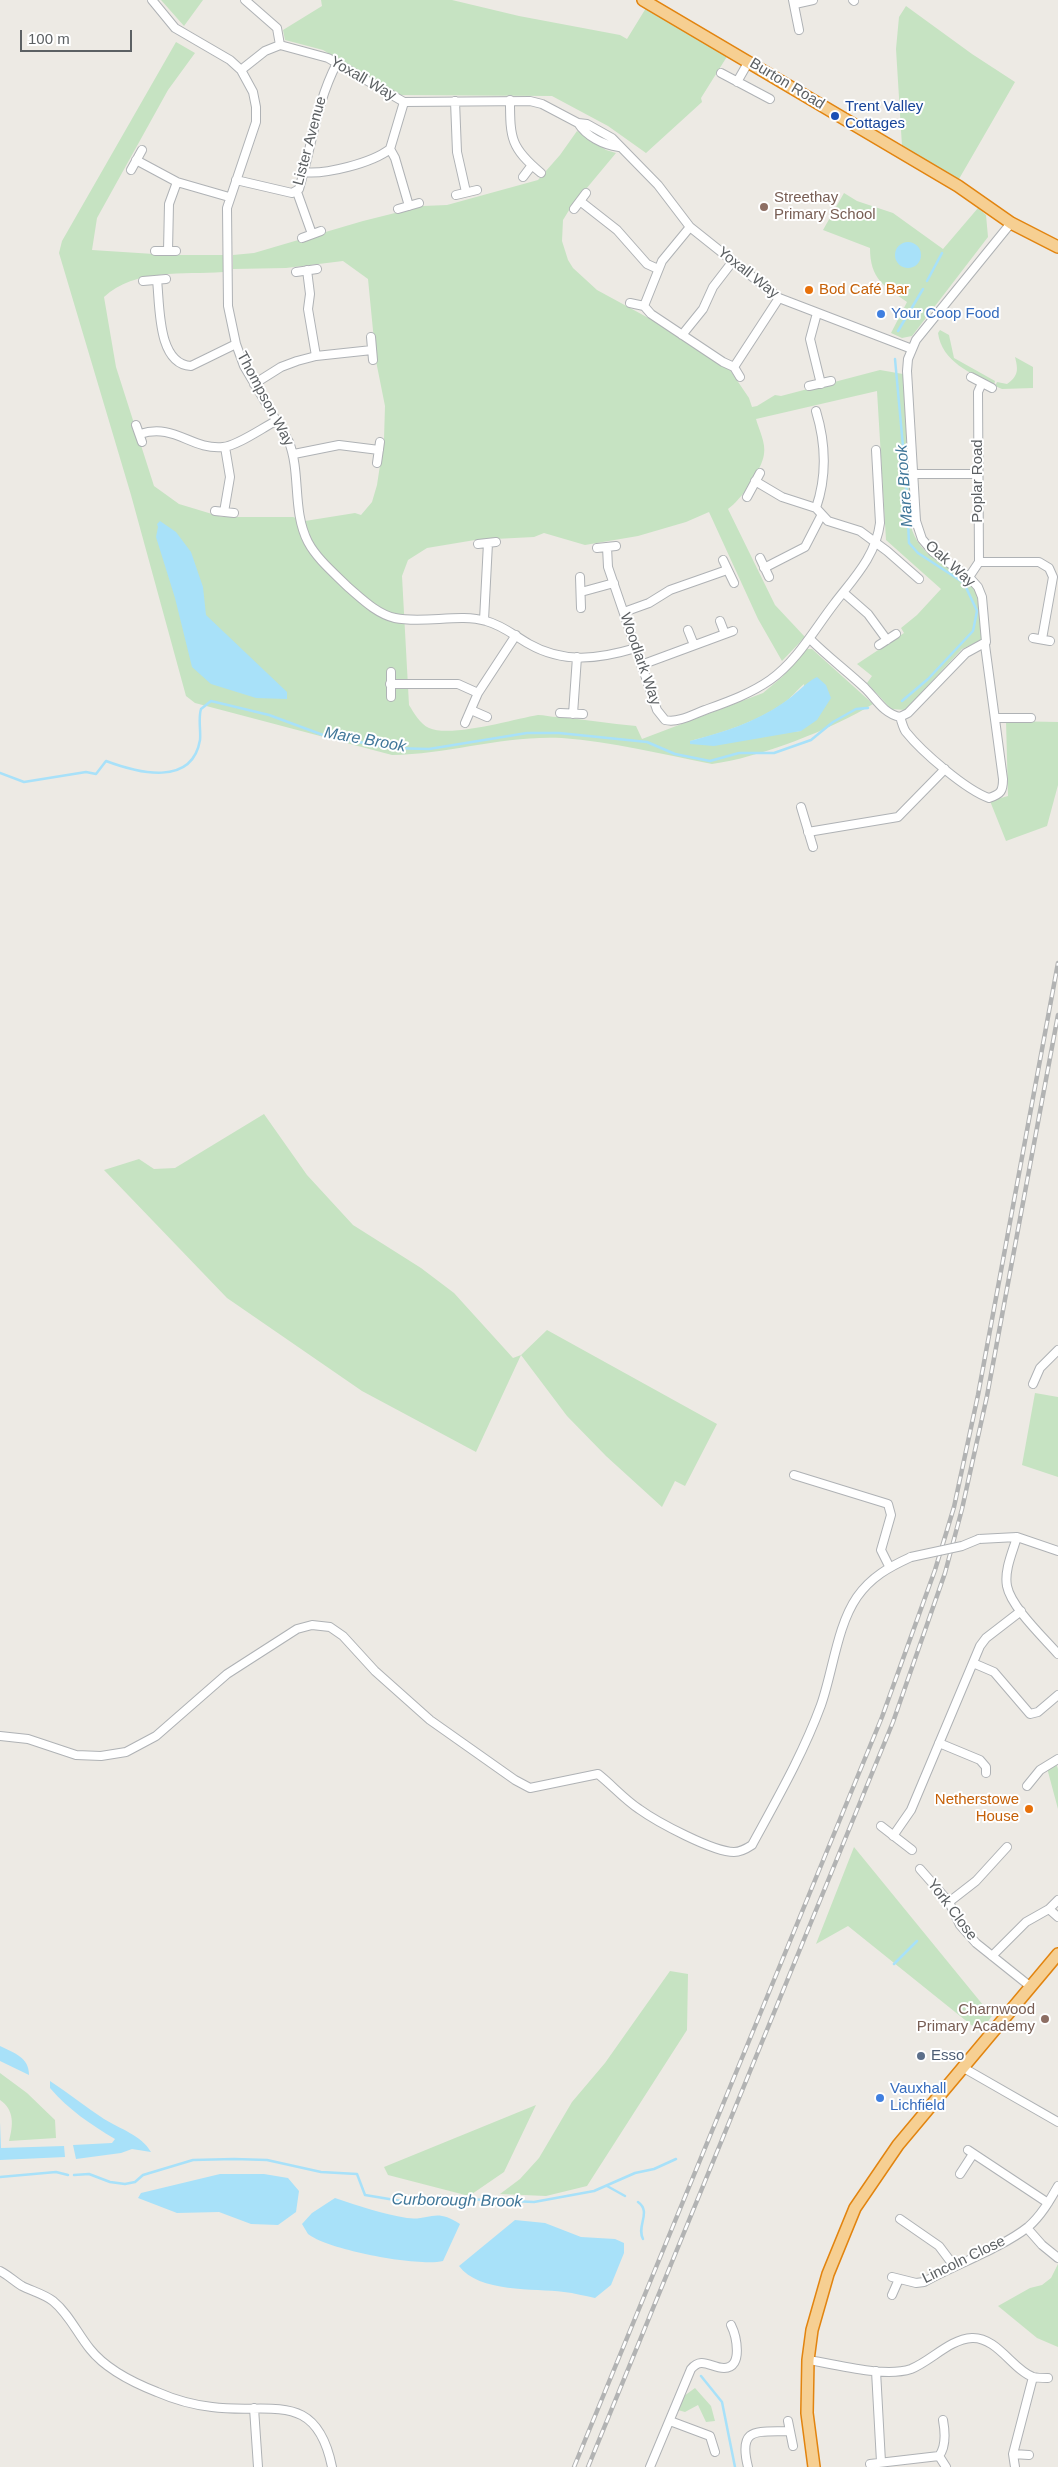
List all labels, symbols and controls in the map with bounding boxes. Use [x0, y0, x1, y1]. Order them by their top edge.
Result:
scale bar [22, 20, 135, 52]
text: 100 m [28, 30, 70, 47]
street label: Yoxall Way [327, 53, 399, 105]
street label: Burton Road [746, 55, 828, 113]
street label: Lister Avenue [289, 95, 331, 187]
place label: Trent Valley Cottages [845, 98, 923, 133]
marker: Trent Valley Cottages [829, 110, 841, 122]
place label: Streethay Primary School [774, 189, 876, 224]
marker: Streethay Primary School [758, 201, 770, 213]
street label: Yoxall Way [714, 243, 782, 303]
place label: Bod Café Bar [819, 281, 909, 299]
marker: Bod Café Bar [803, 284, 815, 296]
place label: Your Coop Food [891, 305, 1000, 323]
marker: Your Coop Food [875, 308, 887, 320]
street label: Thompson Way [233, 349, 297, 449]
street label: Poplar Road [969, 439, 987, 523]
water label: Mare Brook [893, 444, 917, 528]
street label: Oak Way [921, 537, 979, 591]
street label: Woodlark Way [616, 610, 664, 708]
water label: Mare Brook [323, 723, 407, 757]
place label: Netherstowe House [935, 1791, 1019, 1826]
marker: Netherstowe House [1023, 1803, 1035, 1815]
street label: York Close [923, 1876, 981, 1944]
place label: Charnwood Primary Academy [917, 2001, 1035, 2036]
marker: Charnwood Primary Academy [1039, 2013, 1051, 2025]
place label: Esso [931, 2047, 964, 2065]
marker: Esso [915, 2050, 927, 2062]
place label: Vauxhall Lichfield [890, 2080, 946, 2115]
marker: Vauxhall Lichfield [874, 2092, 886, 2104]
water label: Curborough Brook [391, 2190, 523, 2212]
street label: Lincoln Close [920, 2232, 1008, 2288]

